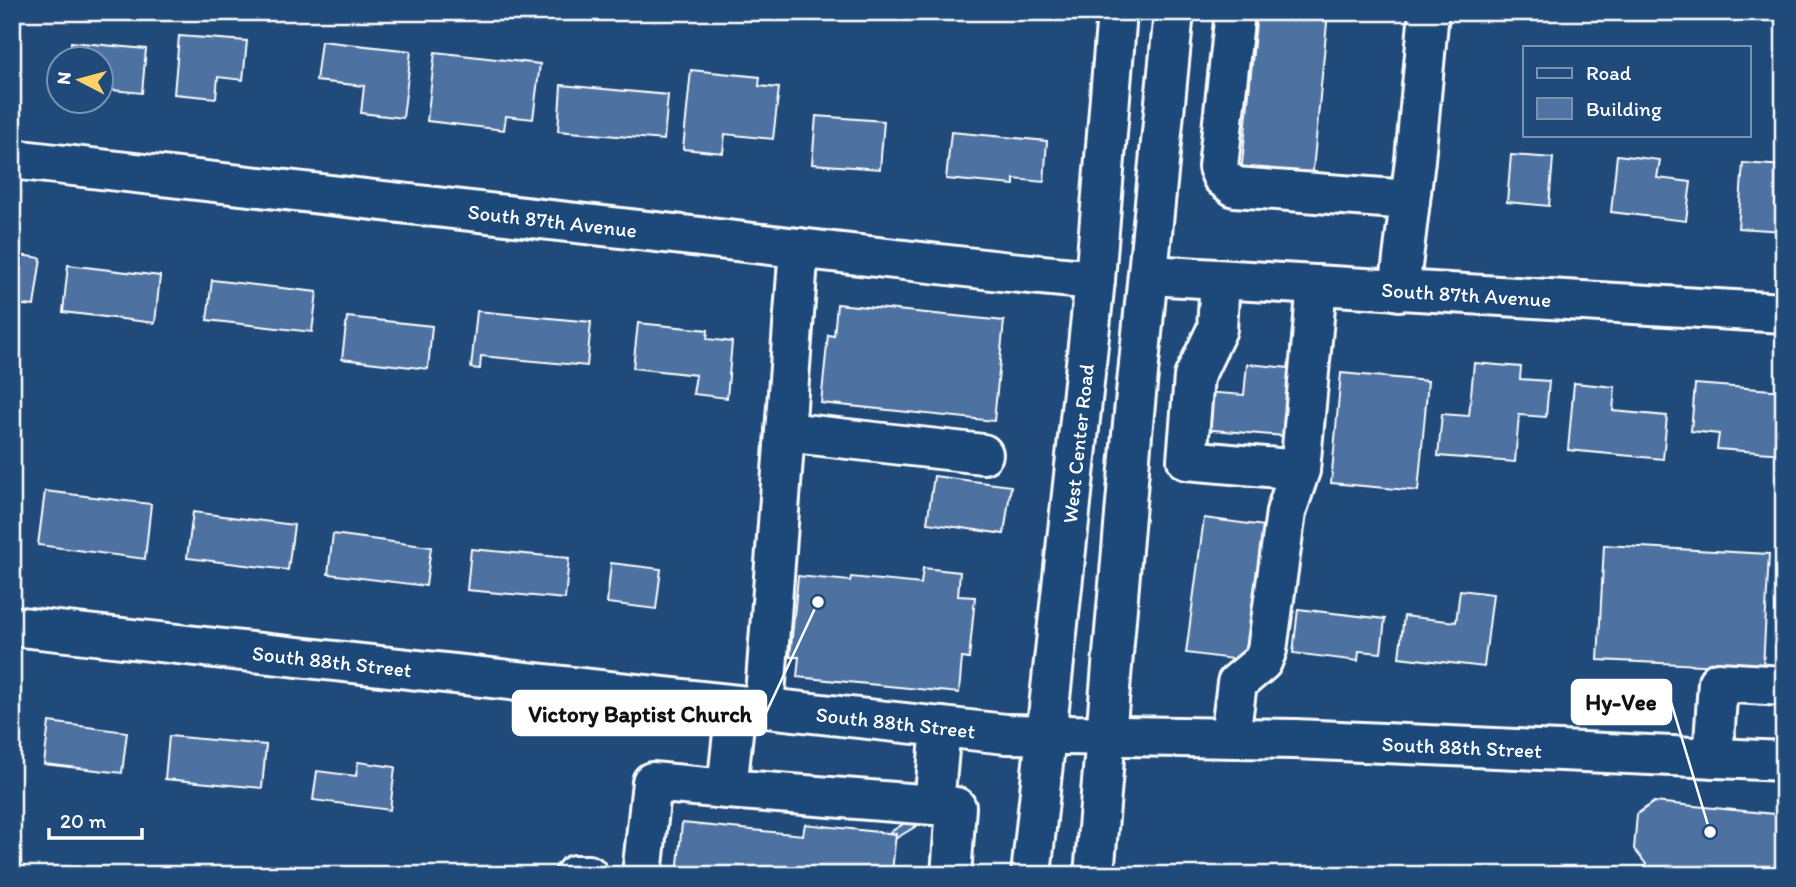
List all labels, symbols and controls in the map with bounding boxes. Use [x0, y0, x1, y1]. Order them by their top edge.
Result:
north arrow [46, 46, 116, 116]
legend [1523, 46, 1750, 136]
text: Road [1586, 60, 1632, 85]
text: N [51, 71, 76, 86]
text: Building [1586, 96, 1662, 121]
street label: South 87th Avenue [467, 198, 638, 242]
street label: South 87th Avenue [1381, 276, 1552, 312]
street label: West Center Road [1056, 362, 1098, 525]
street label: South 88th Street [251, 640, 413, 682]
callout: Hy-Vee [1572, 680, 1671, 724]
text: Hy-Vee [1585, 688, 1657, 716]
callout: Victory Baptist Church [513, 691, 766, 735]
text: Victory Baptist Church [528, 700, 753, 728]
street label: South 88th Street [815, 701, 977, 743]
street label: South 88th Street [1381, 730, 1543, 763]
scale bar [49, 796, 142, 840]
text: 20 m [60, 808, 107, 833]

